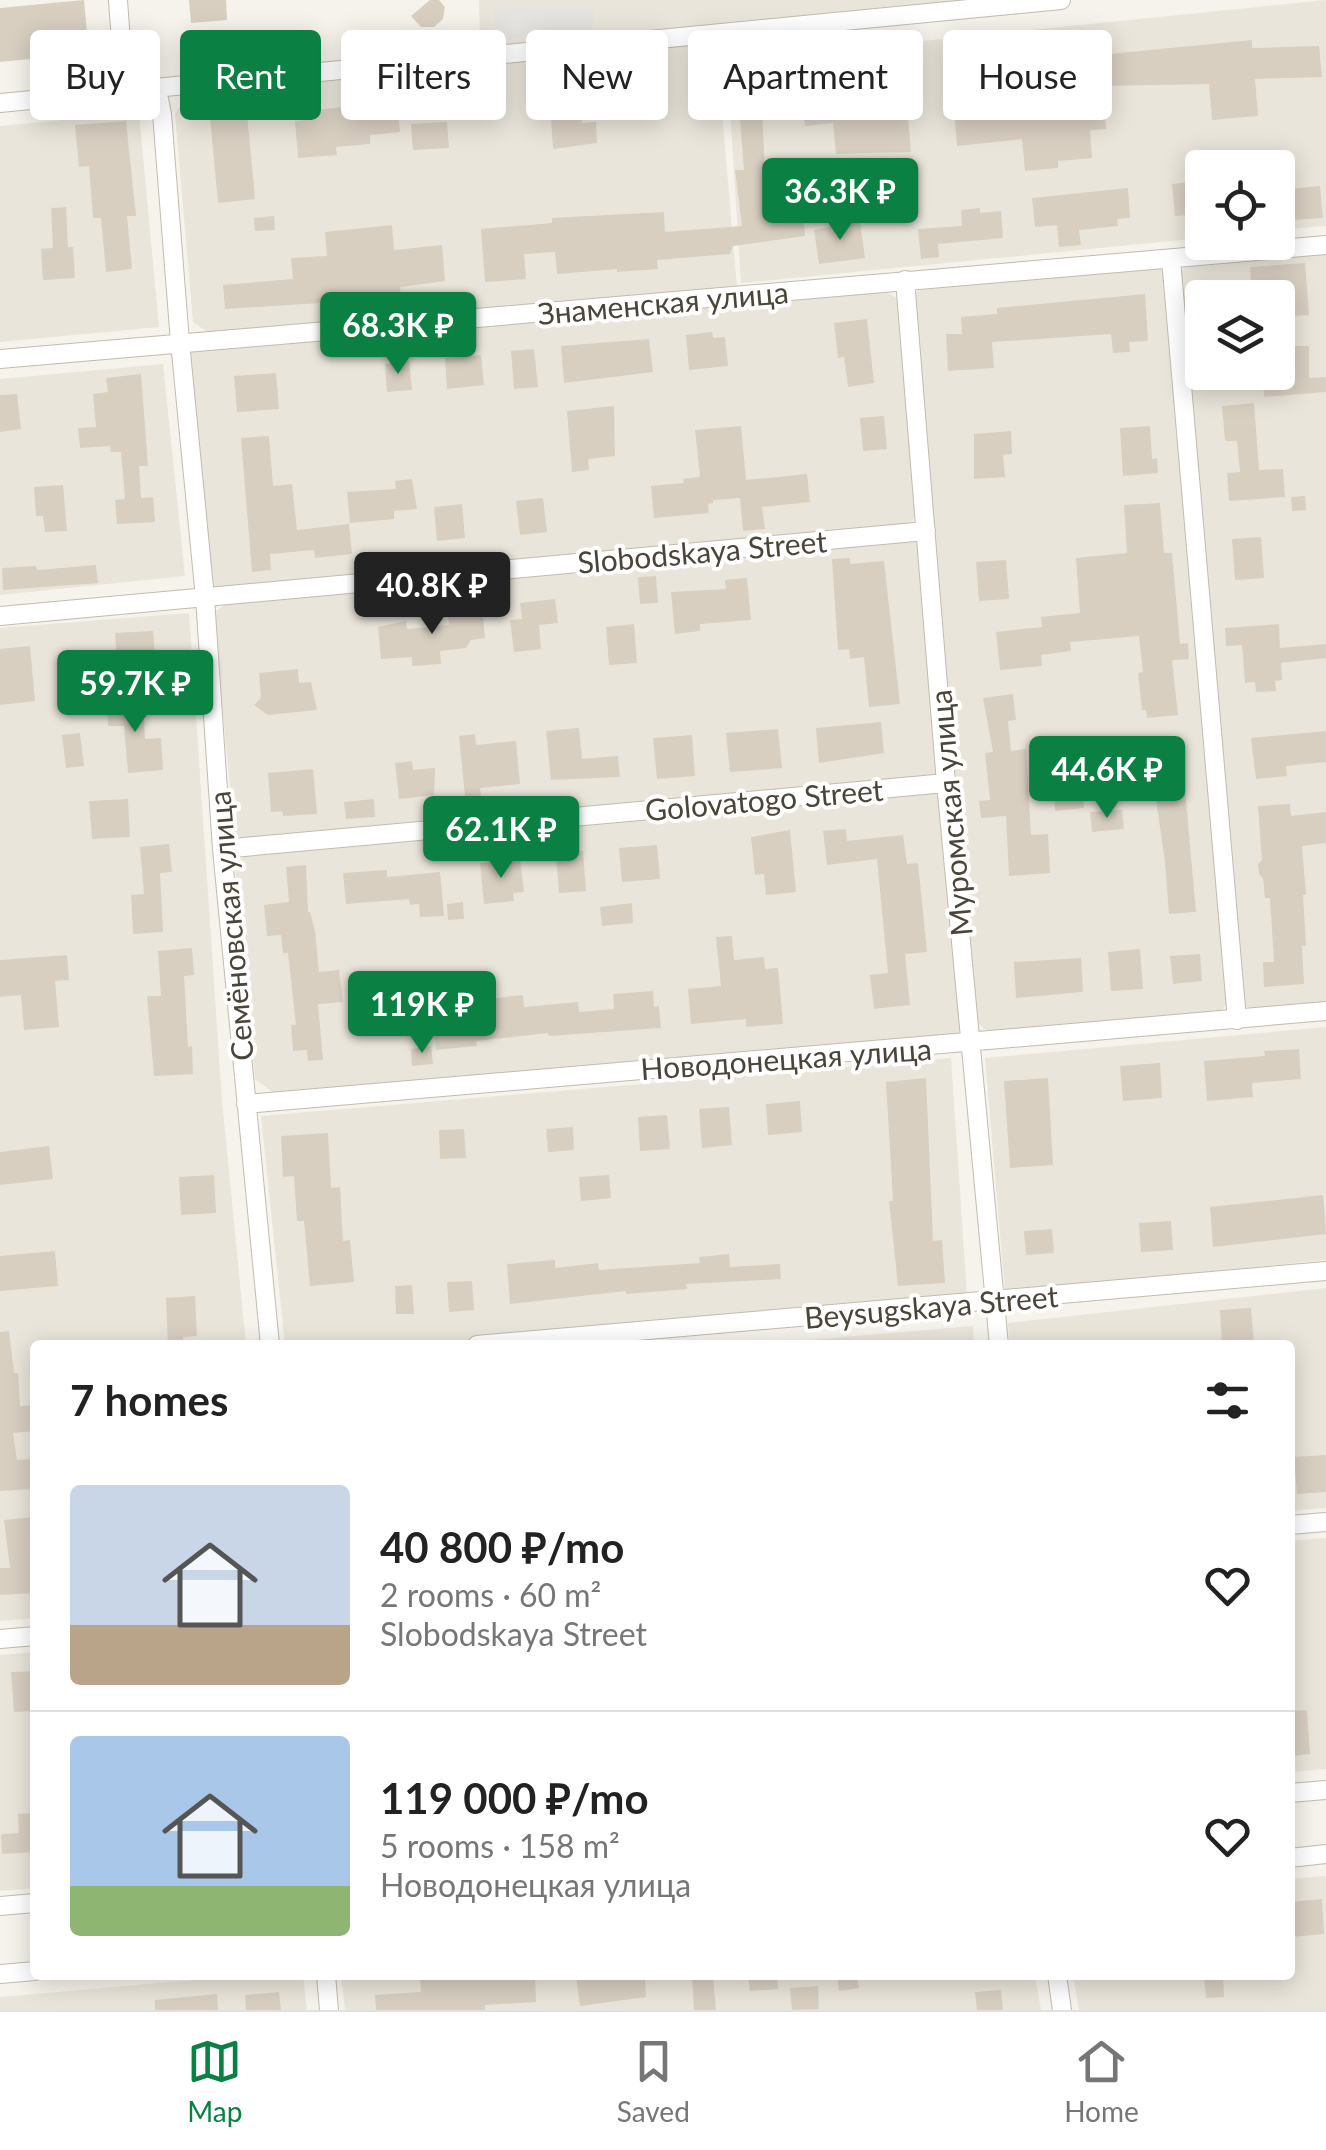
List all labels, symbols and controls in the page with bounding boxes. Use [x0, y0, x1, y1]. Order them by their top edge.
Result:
chip: Buy [30, 30, 160, 120]
chip: Rent [180, 30, 321, 120]
chip: Filters [341, 30, 506, 120]
chip: New [526, 30, 668, 120]
chip: Apartment [688, 30, 923, 120]
chip: House [943, 30, 1112, 120]
map controls [1185, 150, 1295, 390]
button: locate [1185, 150, 1295, 260]
pin: 36.3K ₽ [748, 158, 932, 243]
text: 36.3K ₽ [784, 171, 896, 210]
street label: Знаменская улица [536, 273, 790, 331]
button: layers [1185, 280, 1295, 390]
pin: 68.3K ₽ [306, 292, 490, 377]
text: 68.3K ₽ [342, 305, 454, 344]
street label: Slobodskaya Street [576, 522, 828, 580]
pin: 40.8K ₽ [340, 552, 524, 637]
text: 40.8K ₽ [376, 565, 488, 604]
pin: 59.7K ₽ [43, 650, 227, 735]
text: 59.7K ₽ [79, 663, 191, 702]
street label: Муромская улица [921, 688, 979, 938]
pin: 44.6K ₽ [1015, 736, 1199, 821]
text: 44.6K ₽ [1051, 749, 1163, 788]
street label: Golovatogo Street [643, 771, 885, 827]
street label: Семёновская улица [200, 790, 260, 1062]
pin: 62.1K ₽ [409, 796, 593, 881]
text: 62.1K ₽ [445, 809, 557, 848]
pin: 119K ₽ [341, 971, 503, 1056]
text: 119K ₽ [370, 984, 474, 1023]
street label: Новодонецкая улица [639, 1030, 933, 1086]
street label: Beysugskaya Street [803, 1277, 1060, 1335]
icon: filters [1200, 1373, 1255, 1428]
text: 7 homes [70, 1375, 228, 1425]
text: 40 800 ₽/mo [380, 1522, 624, 1572]
icon: home [150, 1525, 270, 1645]
icon: heart [1200, 1558, 1255, 1613]
text: 2 rooms · 60 m² [380, 1575, 601, 1614]
text: Slobodskaya Street [380, 1614, 647, 1653]
text: 119 000 ₽/mo [380, 1773, 649, 1823]
icon: home [150, 1776, 270, 1896]
icon: heart [1200, 1809, 1255, 1864]
text: 5 rooms · 158 m² [380, 1826, 620, 1865]
text: Новодонецкая улица [380, 1865, 691, 1904]
tab: Map [187, 2034, 242, 2128]
tab: Saved [617, 2034, 690, 2128]
tab: Home [1064, 2034, 1139, 2128]

